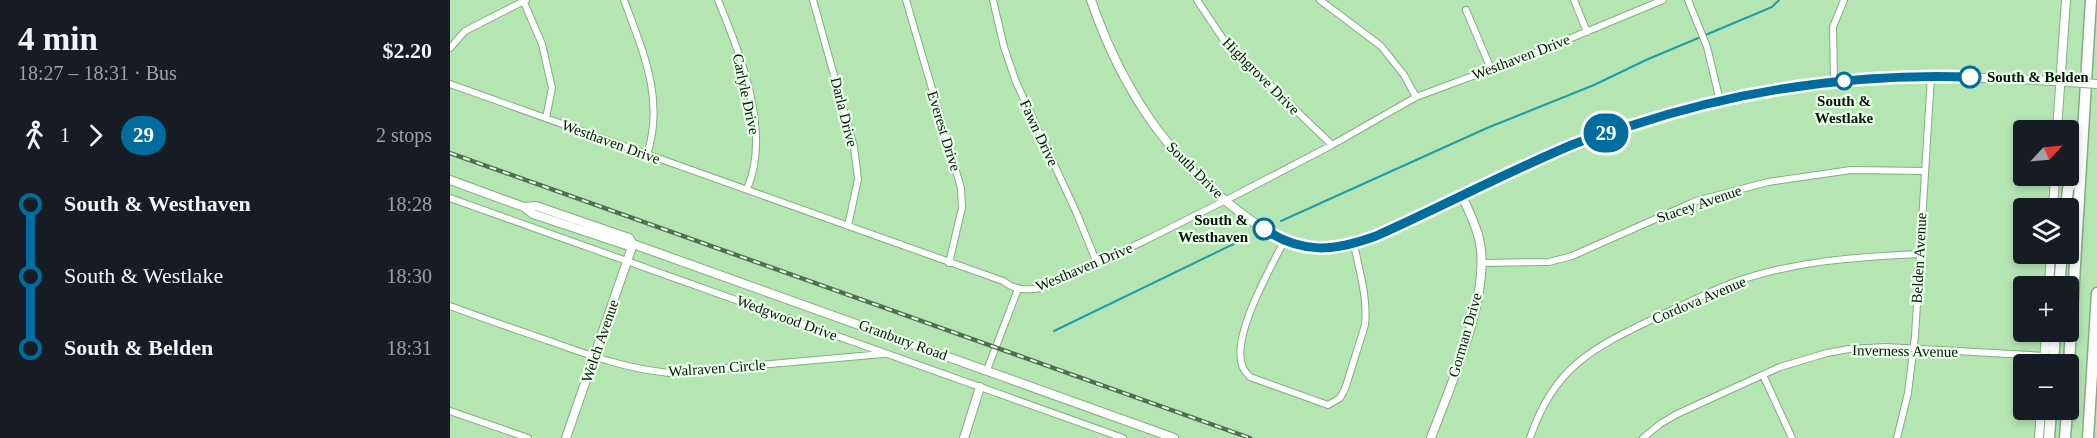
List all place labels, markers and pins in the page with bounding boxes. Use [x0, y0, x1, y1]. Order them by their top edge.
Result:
marker: South & Belden [1959, 66, 1981, 88]
place label: South & Belden [1987, 69, 2089, 85]
marker: South & Westlake [1835, 72, 1853, 90]
place label: South & Westlake [1815, 93, 1874, 126]
place label: South & Westhaven [1178, 212, 1249, 245]
marker: South & Westhaven [1253, 218, 1275, 240]

